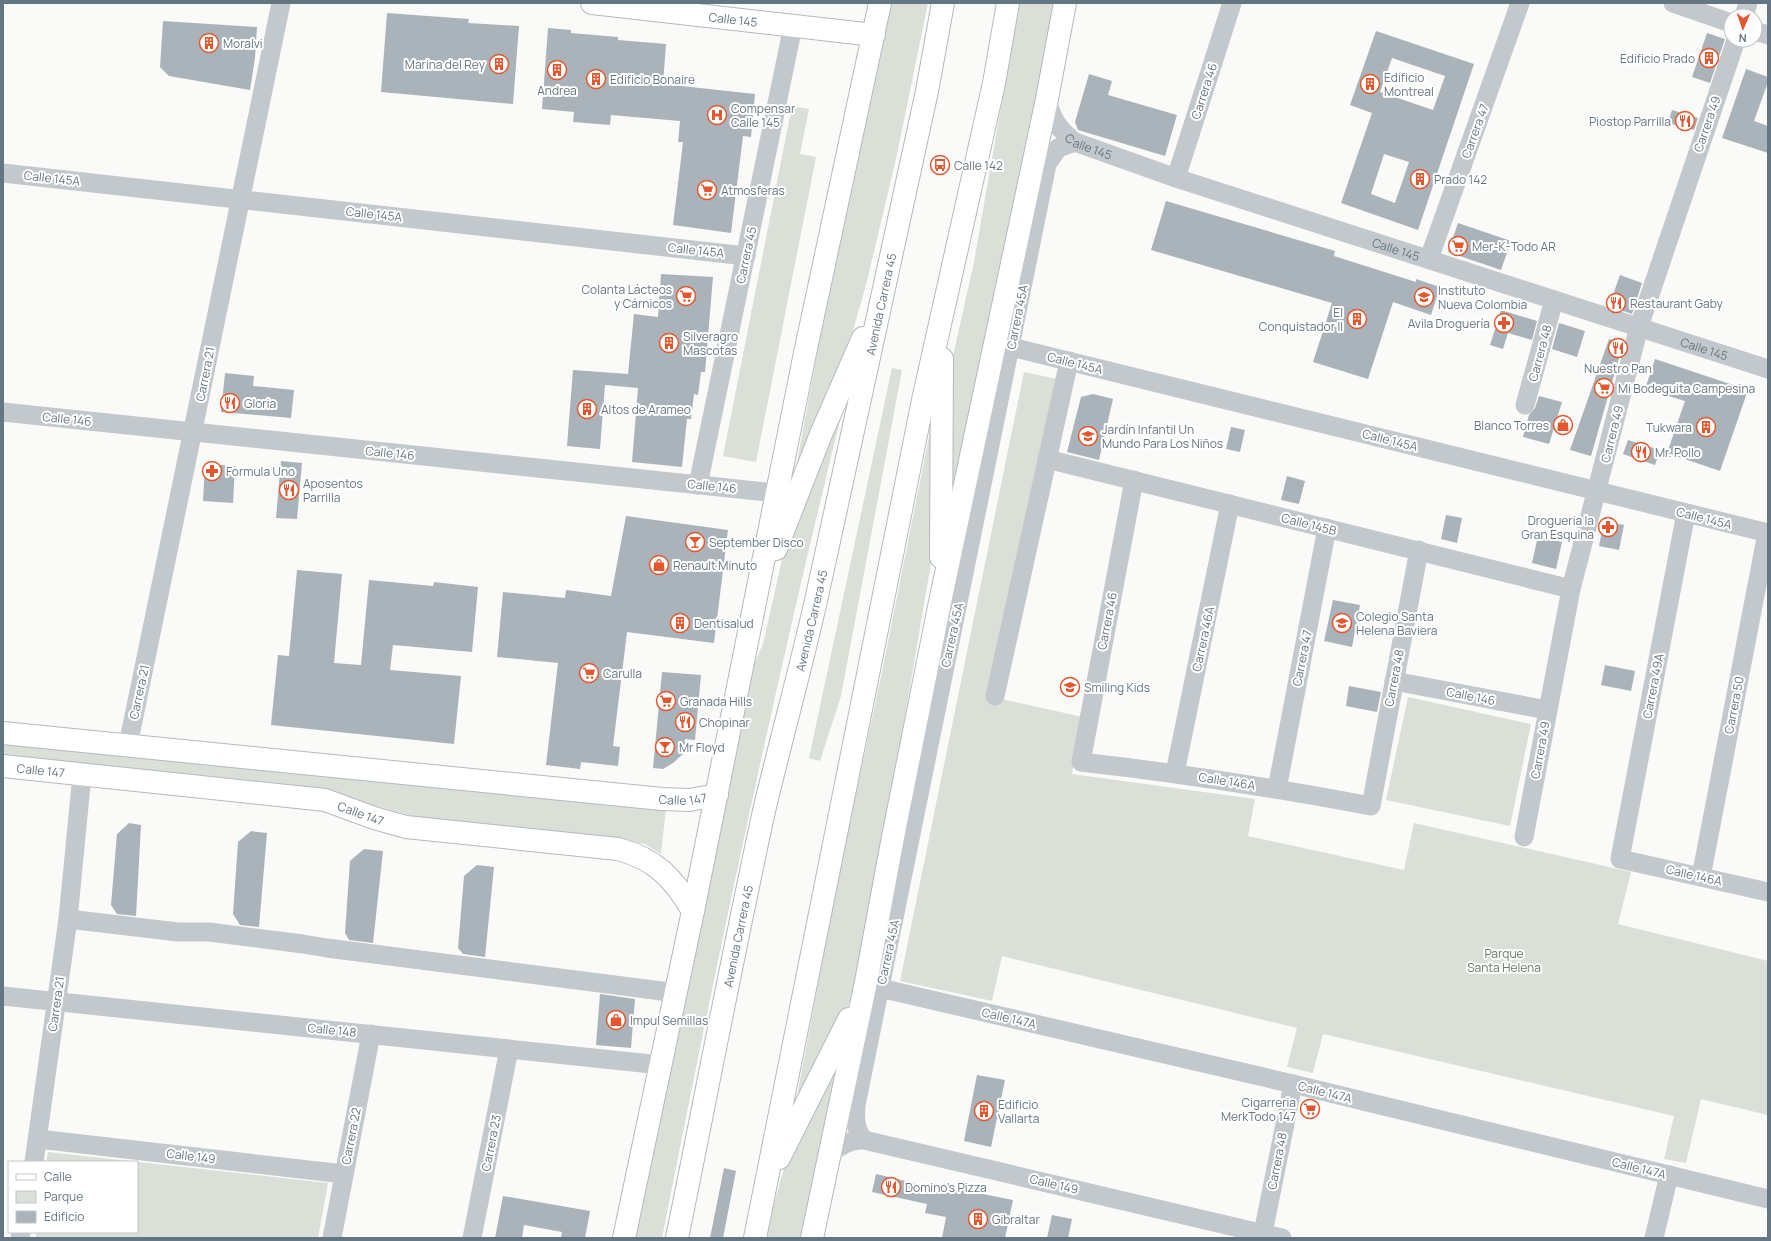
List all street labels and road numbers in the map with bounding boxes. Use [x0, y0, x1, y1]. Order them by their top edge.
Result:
street label: Calle 145 [708, 8, 758, 30]
street label: Carrera 46 [1187, 61, 1221, 121]
street label: Carrera 49 [1689, 94, 1725, 154]
street label: Carrera 47 [1457, 101, 1493, 161]
street label: Calle 145 [1062, 129, 1115, 163]
street label: Calle 145A [23, 167, 81, 189]
street label: Calle 145A [345, 203, 403, 225]
street label: Carrera 45 [732, 225, 760, 285]
street label: Calle 145 [1370, 233, 1422, 265]
street label: Calle 145A [667, 239, 725, 261]
street label: Avenida Carrera 45 [861, 251, 900, 357]
street label: Carrera 45A [1002, 283, 1032, 351]
street label: Carrera 48 [1524, 323, 1556, 383]
street label: Calle 145 [1678, 333, 1730, 364]
street label: Carrera 21 [191, 345, 219, 403]
street label: Calle 145A [1046, 348, 1105, 378]
street label: Carrera 49 [1597, 404, 1627, 464]
street label: Calle 146 [42, 408, 92, 430]
street label: Calle 145A [1361, 425, 1420, 455]
street label: Calle 146 [365, 442, 415, 464]
street label: Calle 146 [687, 475, 737, 497]
street label: Calle 145A [1675, 503, 1734, 533]
street label: Calle 145B [1280, 509, 1338, 539]
street label: Avenida Carrera 45 [791, 568, 831, 673]
street label: Carrera 46 [1093, 591, 1121, 651]
street label: Carrera 45A [937, 601, 967, 669]
street label: Carrera 46A [1188, 605, 1218, 673]
street label: Carrera 47 [1288, 628, 1316, 688]
street label: Carrera 48 [1380, 648, 1408, 708]
street label: Carrera 49A [1638, 652, 1668, 720]
street label: Carrera 21 [125, 663, 153, 721]
street label: Carrera 50 [1720, 675, 1748, 735]
street label: Calle 146 [1445, 683, 1497, 709]
street label: Carrera 49 [1527, 720, 1553, 780]
street label: Calle 147 [16, 759, 66, 781]
street label: Calle 146A [1197, 768, 1257, 794]
street label: Calle 147 [658, 789, 708, 808]
street label: Calle 147 [335, 797, 386, 829]
street label: Calle 146A [1664, 860, 1724, 890]
street label: Avenida Carrera 45 [719, 883, 757, 989]
street label: Carrera 45A [873, 918, 903, 986]
street label: Carrera 21 [44, 975, 68, 1033]
street label: Calle 147A [980, 1004, 1038, 1033]
street label: Calle 148 [307, 1019, 357, 1041]
street label: Calle 147A [1296, 1077, 1354, 1107]
street label: Carrera 22 [337, 1106, 365, 1166]
street label: Carrera 23 [477, 1113, 505, 1173]
street label: Carrera 48 [1263, 1131, 1291, 1191]
street label: Calle 149 [165, 1145, 217, 1167]
street label: Calle 147A [1610, 1153, 1668, 1183]
street label: Calle 149 [1028, 1170, 1080, 1198]

